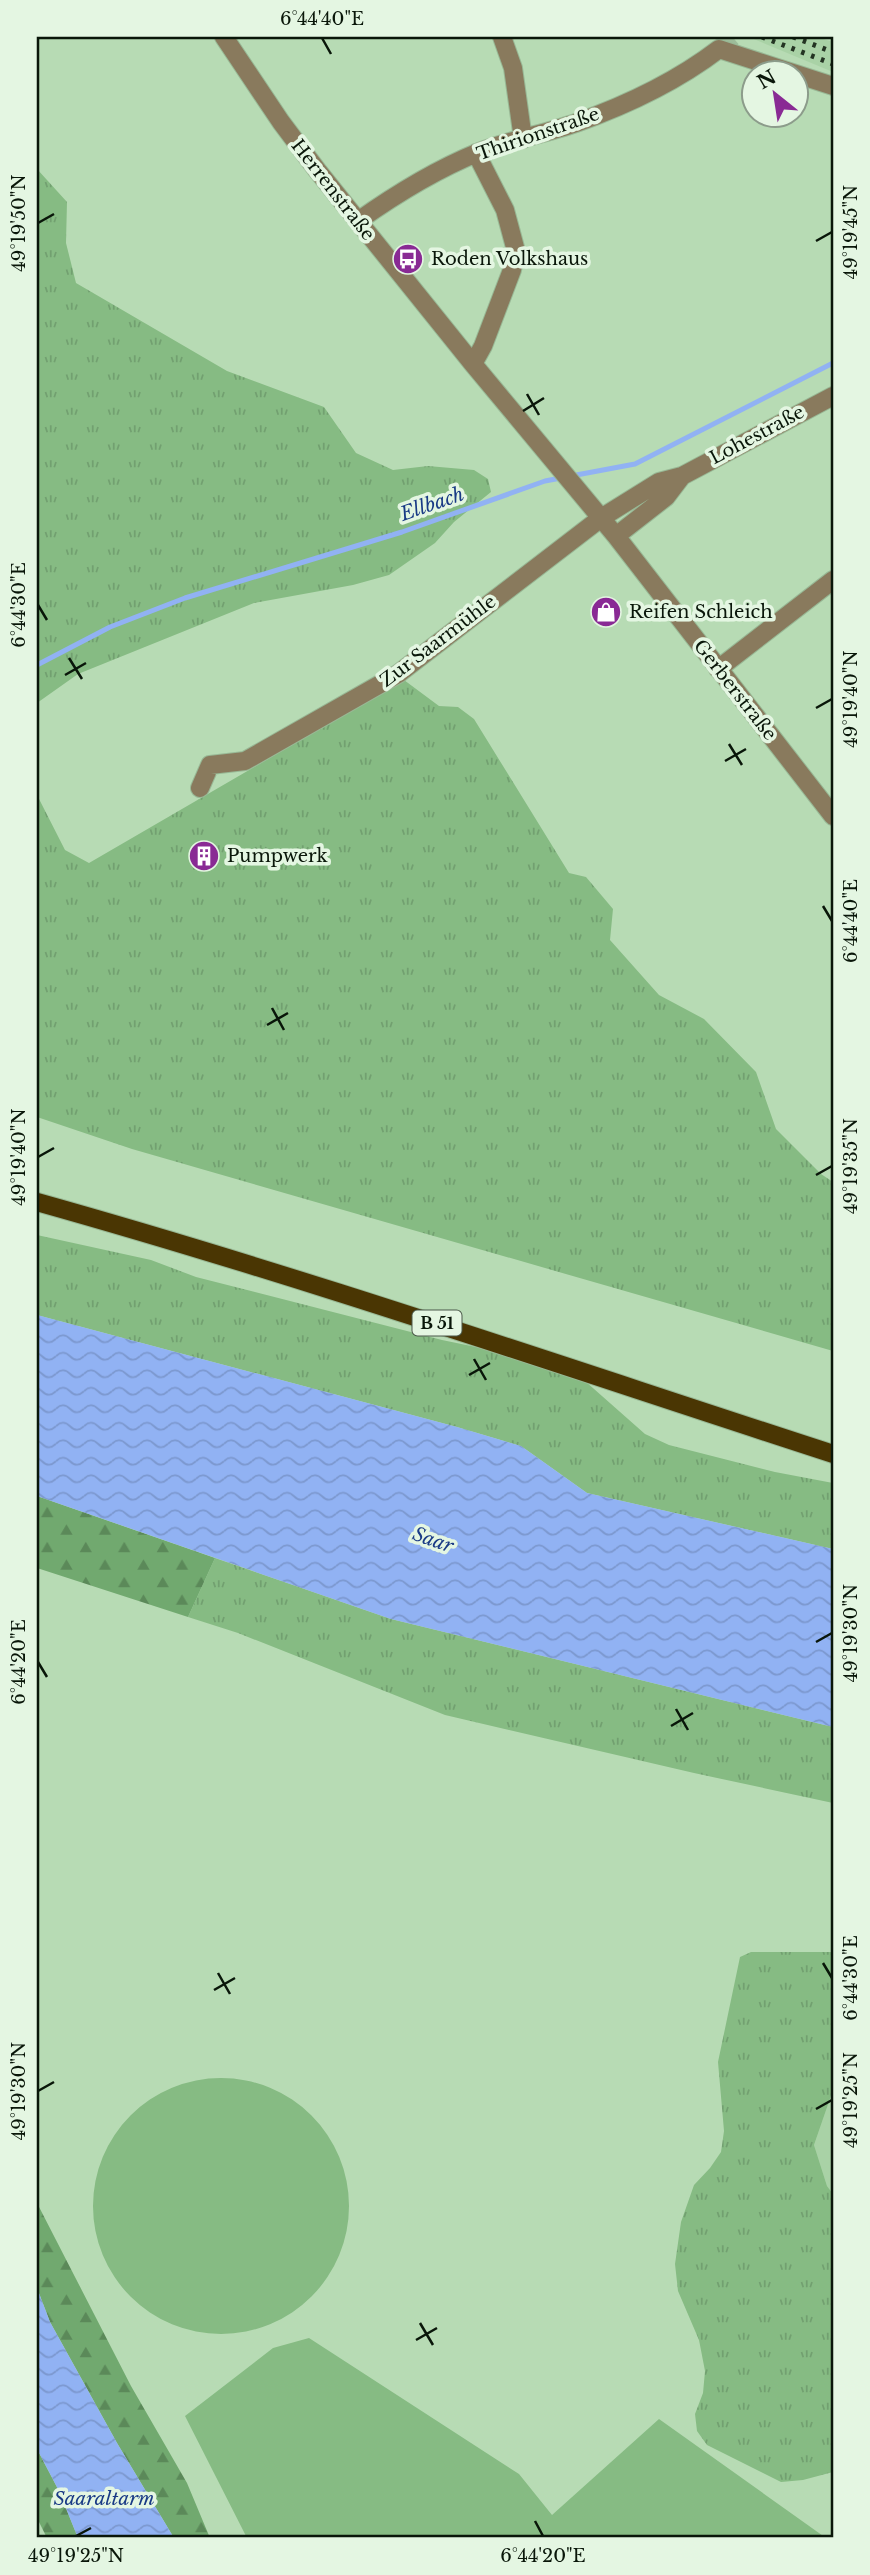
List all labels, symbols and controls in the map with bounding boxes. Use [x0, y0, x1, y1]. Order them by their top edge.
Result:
text: 6°44'40"E [280, 8, 364, 30]
north arrow [740, 60, 810, 130]
text: N [753, 65, 780, 94]
street label: Thirionstraße [474, 103, 602, 165]
street label: Herrenstraße [287, 135, 379, 245]
text: 49°19'50"N [8, 174, 30, 272]
text: 49°19'45"N [840, 185, 862, 279]
bus stop icon: Roden Volkshaus [391, 242, 425, 276]
place label: Roden Volkshaus [431, 248, 588, 270]
street label: Lohestraße [706, 401, 808, 469]
water label: Ellbach [396, 482, 467, 526]
text: 6°44'30"E [8, 562, 30, 648]
street label: Zur Saarmühle [376, 590, 500, 692]
shop icon: Reifen Schleich [589, 595, 623, 629]
place label: Reifen Schleich [629, 601, 773, 623]
street label: Gerberstraße [689, 635, 781, 745]
text: 49°19'40"N [840, 650, 862, 748]
building icon: Pumpwerk [187, 839, 221, 873]
place label: Pumpwerk [227, 845, 328, 867]
text: 6°44'40"E [840, 879, 862, 963]
text: 49°19'40"N [8, 1108, 30, 1206]
text: 49°19'35"N [840, 1118, 862, 1214]
road number: B 51 [412, 1310, 462, 1336]
water label: Saar [410, 1522, 458, 1558]
text: 49°19'30"N [840, 1584, 862, 1682]
text: 6°44'20"E [8, 1619, 30, 1705]
text: 6°44'30"E [840, 1935, 862, 2021]
text: 49°19'30"N [8, 2042, 30, 2140]
text: 49°19'25"N [840, 2052, 862, 2148]
water label: Saaraltarm [53, 2487, 155, 2510]
text: 49°19'25"N [28, 2545, 124, 2567]
text: 6°44'20"E [500, 2545, 586, 2567]

